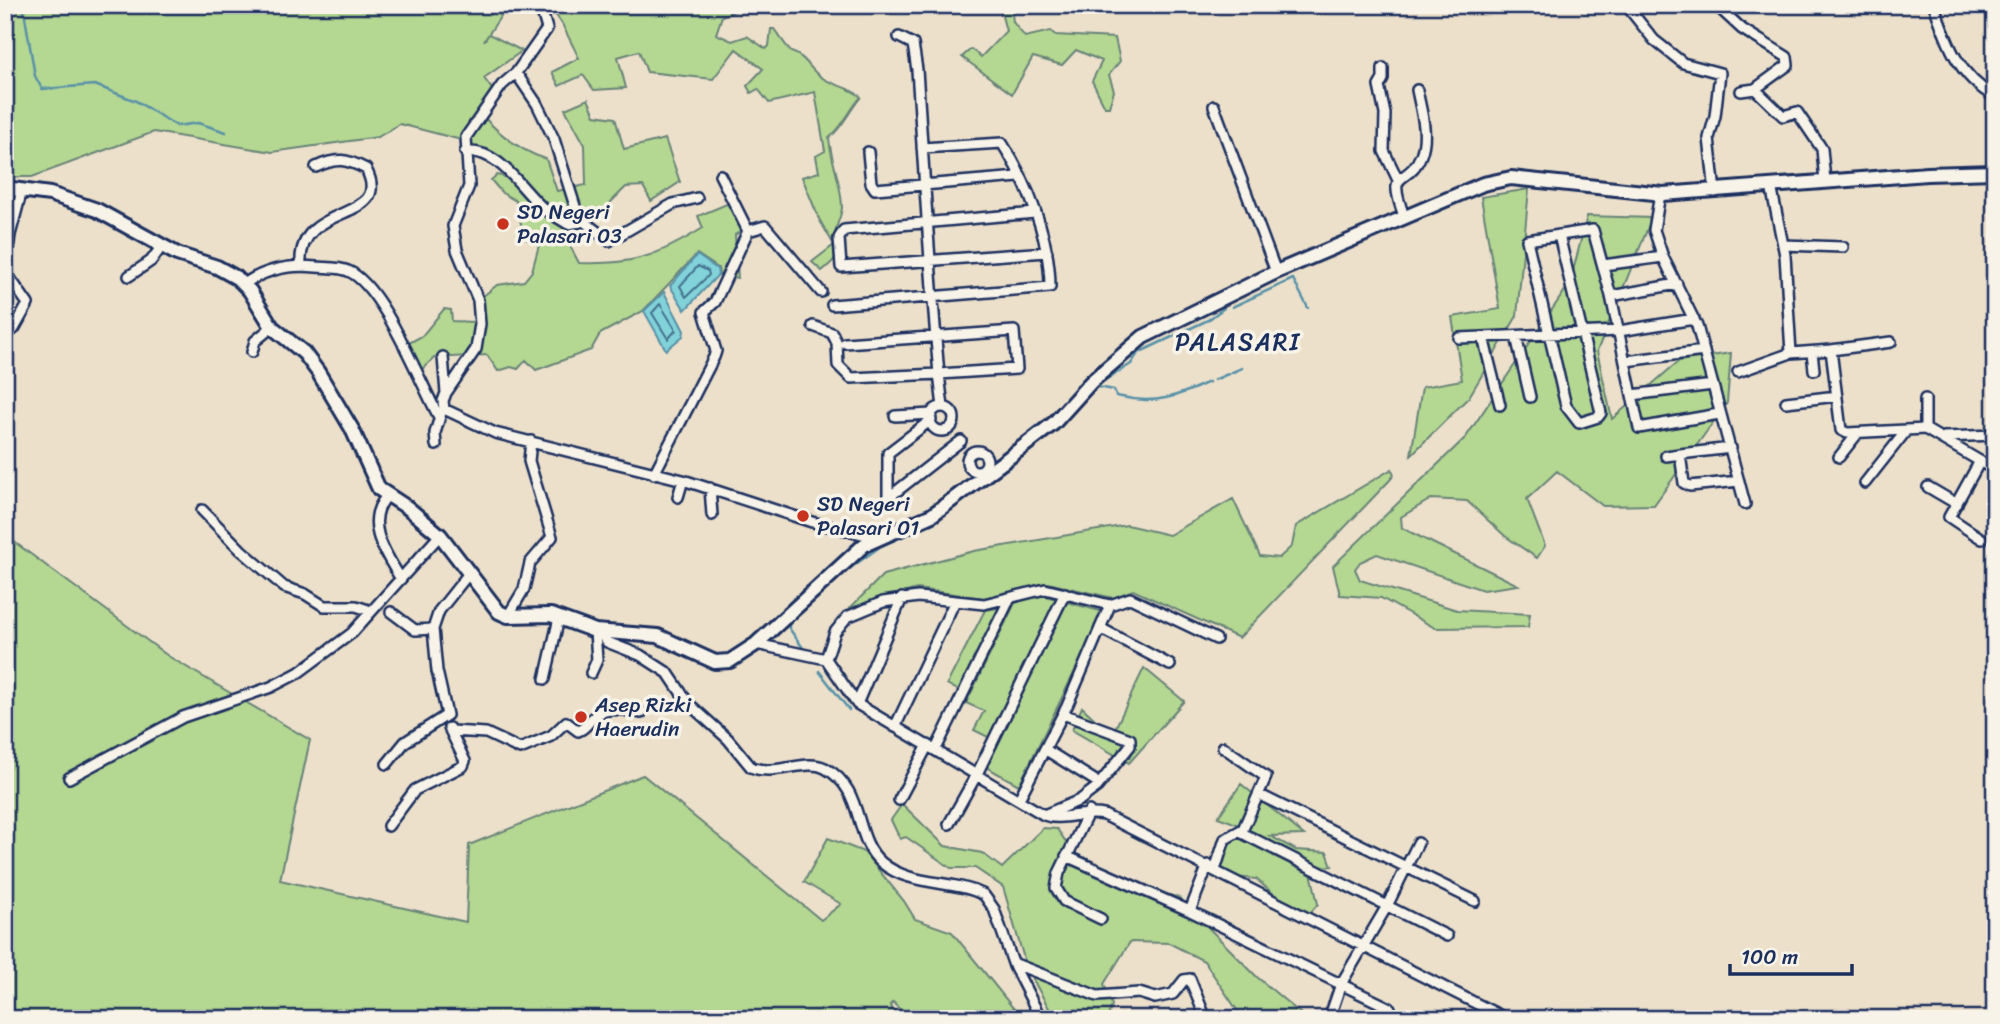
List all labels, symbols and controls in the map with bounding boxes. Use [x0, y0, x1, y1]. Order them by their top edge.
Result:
place label: SD Negeri Palasari 03 [517, 193, 622, 255]
marker: SD Negeri Palasari 03 [495, 216, 511, 232]
district label: PALASARI [1175, 321, 1301, 363]
place label: SD Negeri Palasari 01 [817, 485, 919, 547]
marker: SD Negeri Palasari 01 [795, 508, 811, 524]
place label: Asep Rizki Haerudin [594, 686, 692, 748]
marker: Asep Rizki Haerudin [573, 709, 589, 725]
scale bar [1730, 933, 1853, 977]
text: 100 m [1741, 938, 1798, 976]

